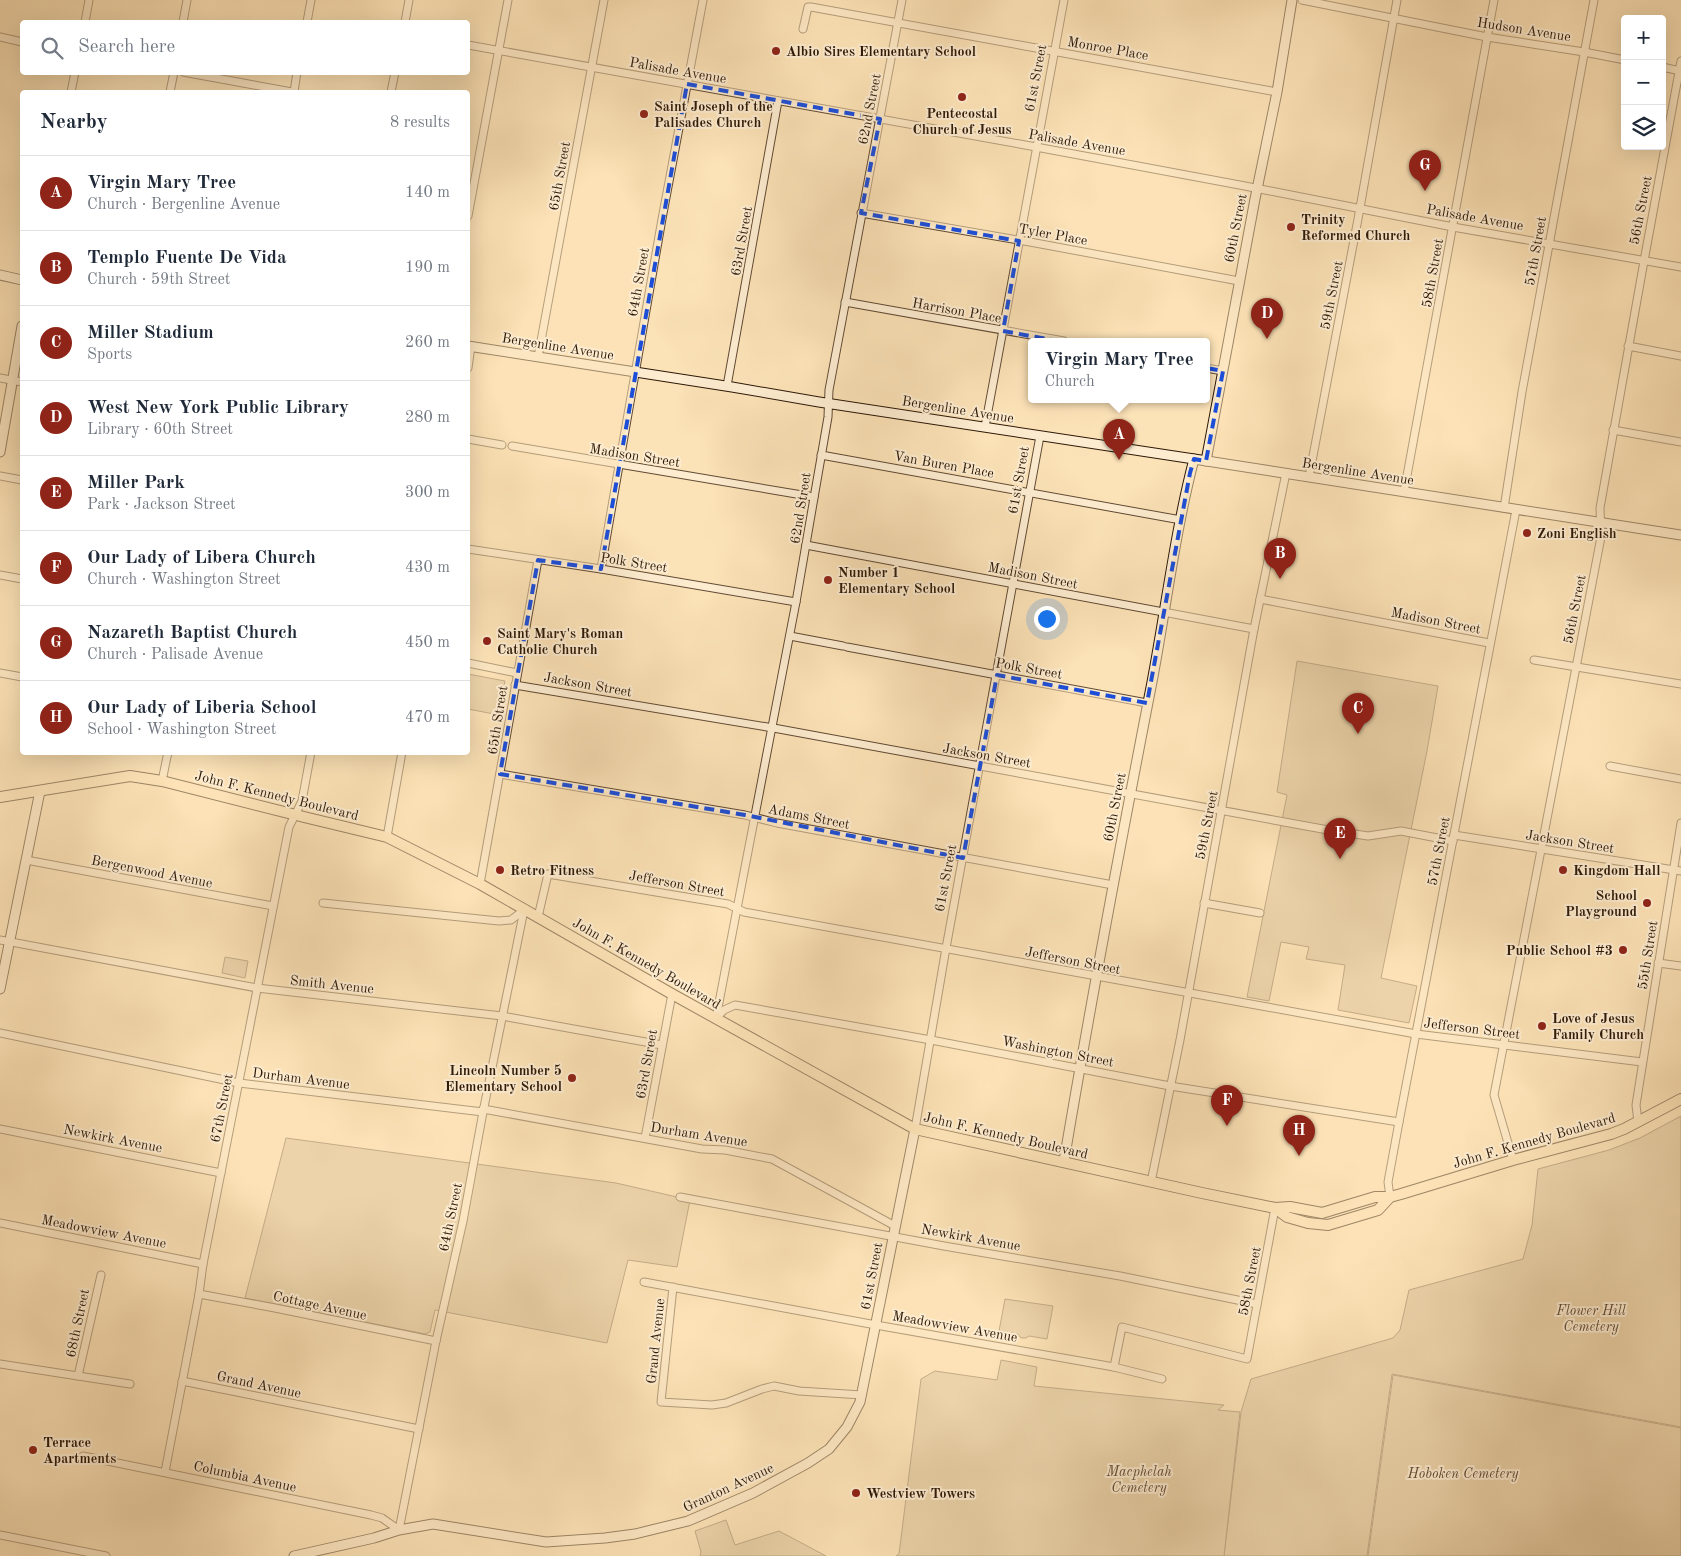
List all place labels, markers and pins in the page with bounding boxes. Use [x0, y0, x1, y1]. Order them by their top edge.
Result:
marker: Albio Sires Elementary School [770, 45, 782, 57]
place label: Albio Sires Elementary School [786, 45, 976, 59]
marker: Pentecostal Church of Jesus [956, 91, 968, 103]
place label: Saint Joseph of the Palisades Church [654, 100, 773, 130]
place label: Pentecostal Church of Jesus [913, 107, 1011, 137]
marker: Saint Joseph of the Palisades Church [638, 108, 650, 120]
pin: G [1409, 150, 1441, 191]
place label: Trinity Reformed Church [1301, 213, 1411, 243]
marker: Trinity Reformed Church [1285, 221, 1297, 233]
pin: D [1251, 298, 1283, 339]
pin: A [1103, 419, 1135, 460]
marker: Zoni English [1521, 527, 1533, 539]
place label: Zoni English [1537, 527, 1617, 541]
pin: B [1264, 538, 1296, 579]
place label: Number 1 Elementary School [838, 566, 955, 596]
marker: Number 1 Elementary School [822, 574, 834, 586]
place label: Saint Mary's Roman Catholic Church [497, 627, 624, 657]
marker: Saint Mary's Roman Catholic Church [481, 635, 493, 647]
pin: C [1342, 693, 1374, 734]
pin: E [1324, 818, 1356, 859]
marker: Retro Fitness [494, 864, 506, 876]
place label: Retro Fitness [510, 864, 594, 878]
marker: Kingdom Hall [1557, 864, 1569, 876]
place label: Kingdom Hall [1573, 864, 1660, 878]
place label: School Playground [1565, 889, 1637, 919]
marker: School Playground [1641, 897, 1653, 909]
place label: Public School #3 [1506, 944, 1613, 958]
marker: Public School #3 [1617, 944, 1629, 956]
place label: Love of Jesus Family Church [1552, 1012, 1644, 1042]
marker: Love of Jesus Family Church [1536, 1020, 1548, 1032]
place label: Lincoln Number 5 Elementary School [445, 1064, 562, 1094]
marker: Lincoln Number 5 Elementary School [566, 1072, 578, 1084]
pin: F [1211, 1085, 1243, 1126]
pin: H [1283, 1115, 1315, 1156]
place label: Terrace Apartments [43, 1436, 116, 1466]
marker: Terrace Apartments [27, 1444, 39, 1456]
marker: Westview Towers [850, 1487, 862, 1499]
place label: Westview Towers [866, 1487, 975, 1501]

